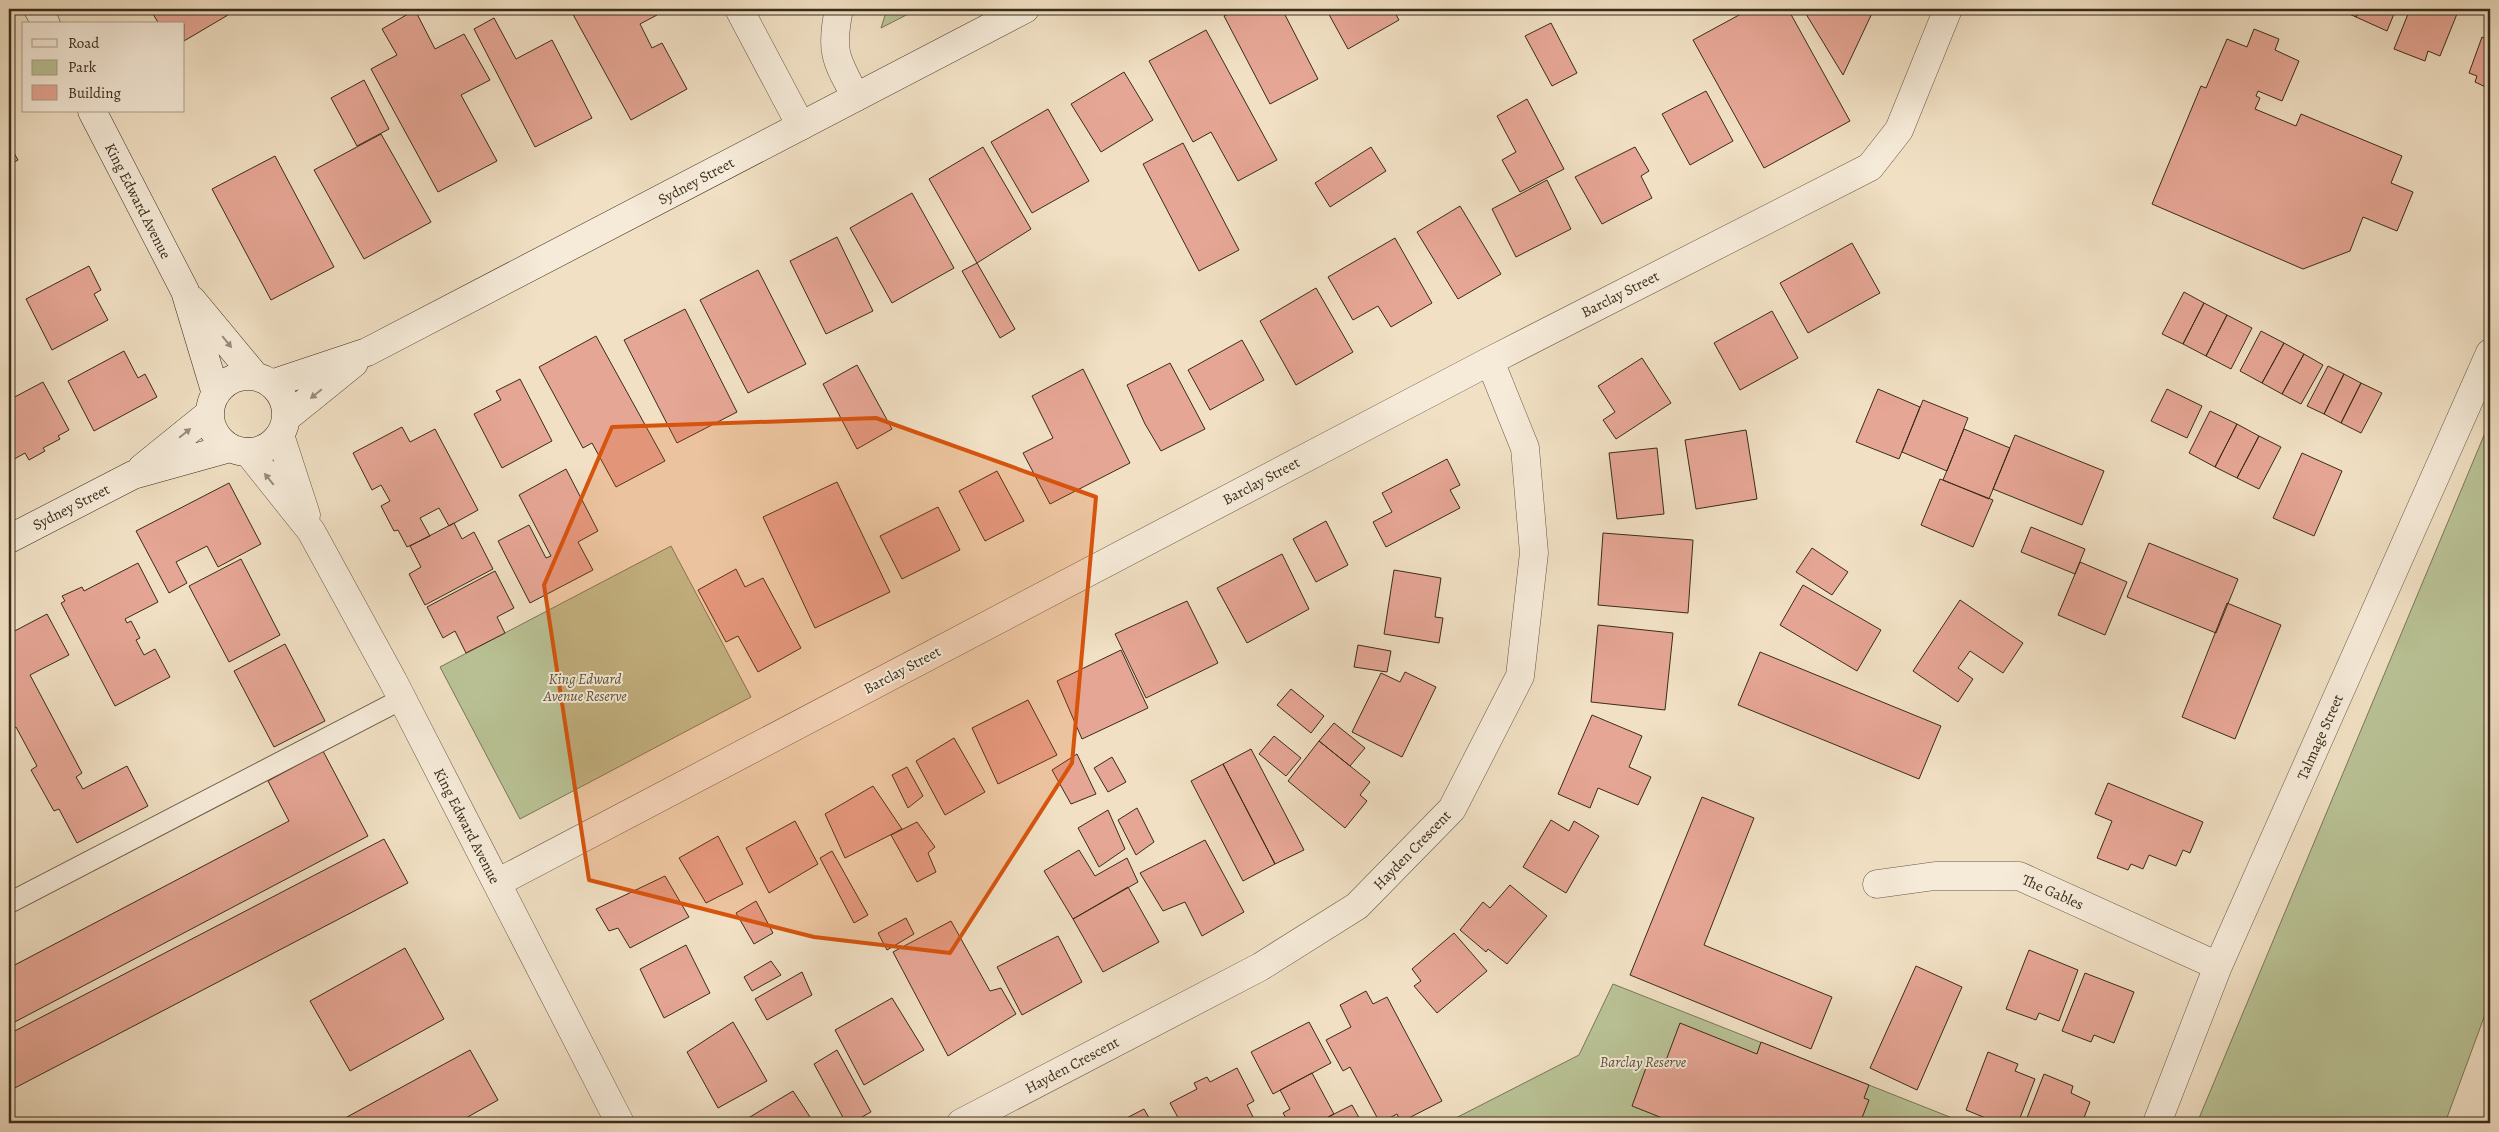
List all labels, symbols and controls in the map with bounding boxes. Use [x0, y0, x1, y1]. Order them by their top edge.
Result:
legend [22, 22, 185, 112]
text: Road [68, 33, 100, 53]
text: Park [68, 57, 97, 77]
text: Building [68, 83, 121, 103]
street label: King Edward Avenue [100, 140, 176, 263]
street label: Sydney Street [654, 153, 738, 209]
street label: Barclay Street [1578, 266, 1662, 322]
one-way arrow [221, 335, 232, 348]
one-way arrow [310, 389, 323, 400]
one-way arrow [178, 428, 191, 439]
street label: Barclay Street [1219, 452, 1303, 510]
one-way arrow [264, 473, 275, 486]
street label: Sydney Street [29, 479, 113, 535]
street label: Barclay Street [860, 641, 944, 699]
park label: King Edward Avenue Reserve [542, 669, 627, 706]
street label: Talmage Street [2292, 691, 2348, 783]
street label: King Edward Avenue [429, 765, 505, 888]
street label: Hayden Crescent [1369, 806, 1455, 894]
street label: The Gables [2019, 870, 2087, 914]
street label: Hayden Crescent [1022, 1032, 1122, 1098]
park label: Barclay Reserve [1600, 1052, 1687, 1072]

